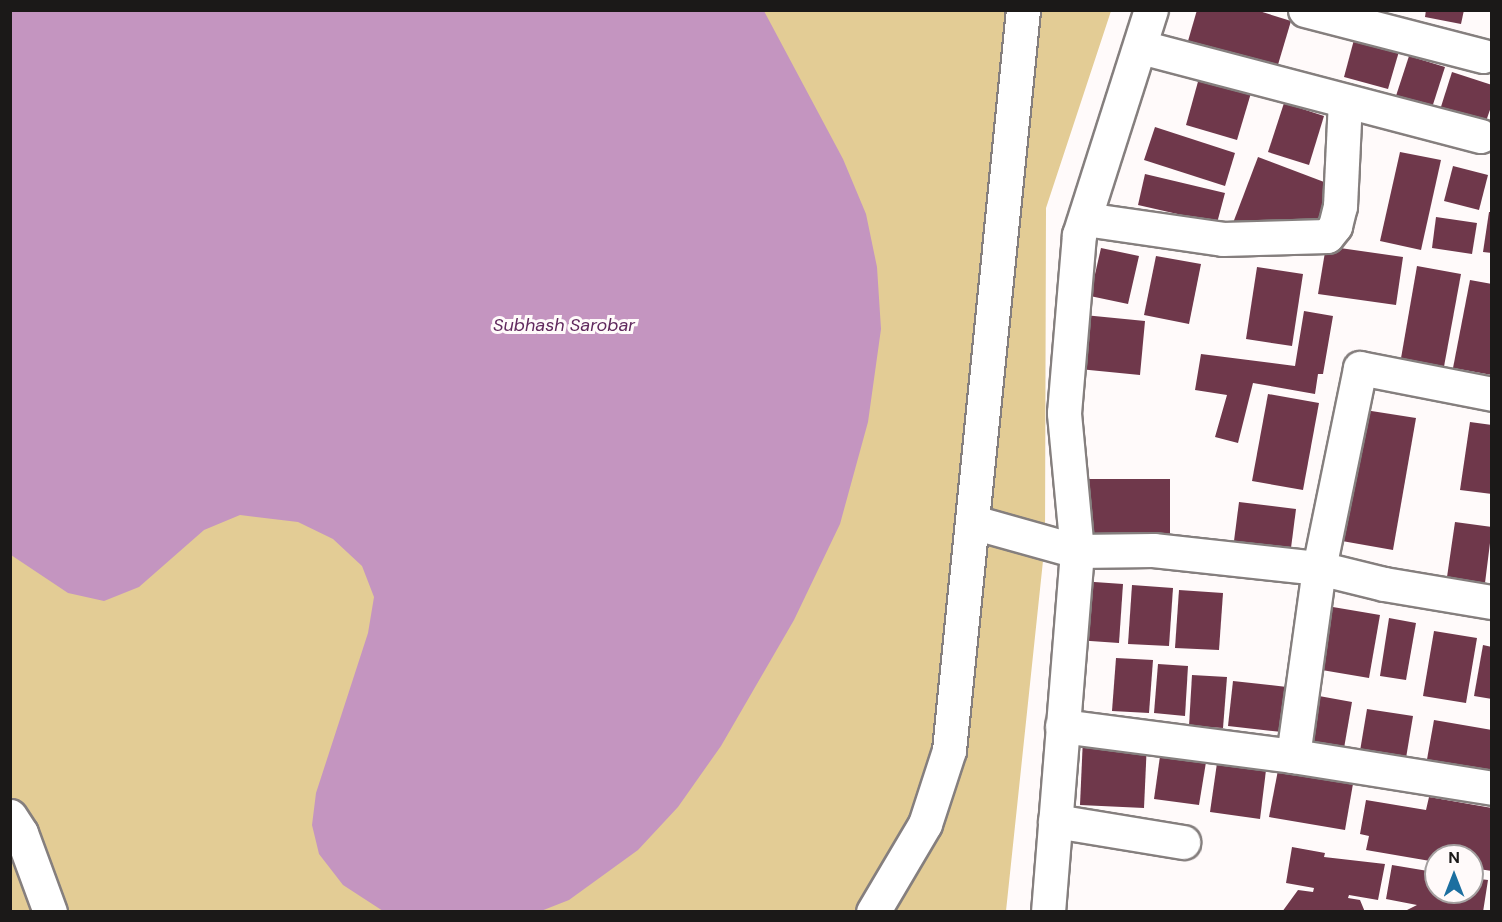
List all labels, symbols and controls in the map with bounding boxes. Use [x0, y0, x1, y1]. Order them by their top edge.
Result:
water label: Subhash Sarobar [493, 314, 635, 336]
north arrow [1424, 844, 1484, 904]
text: N [1448, 847, 1460, 868]

